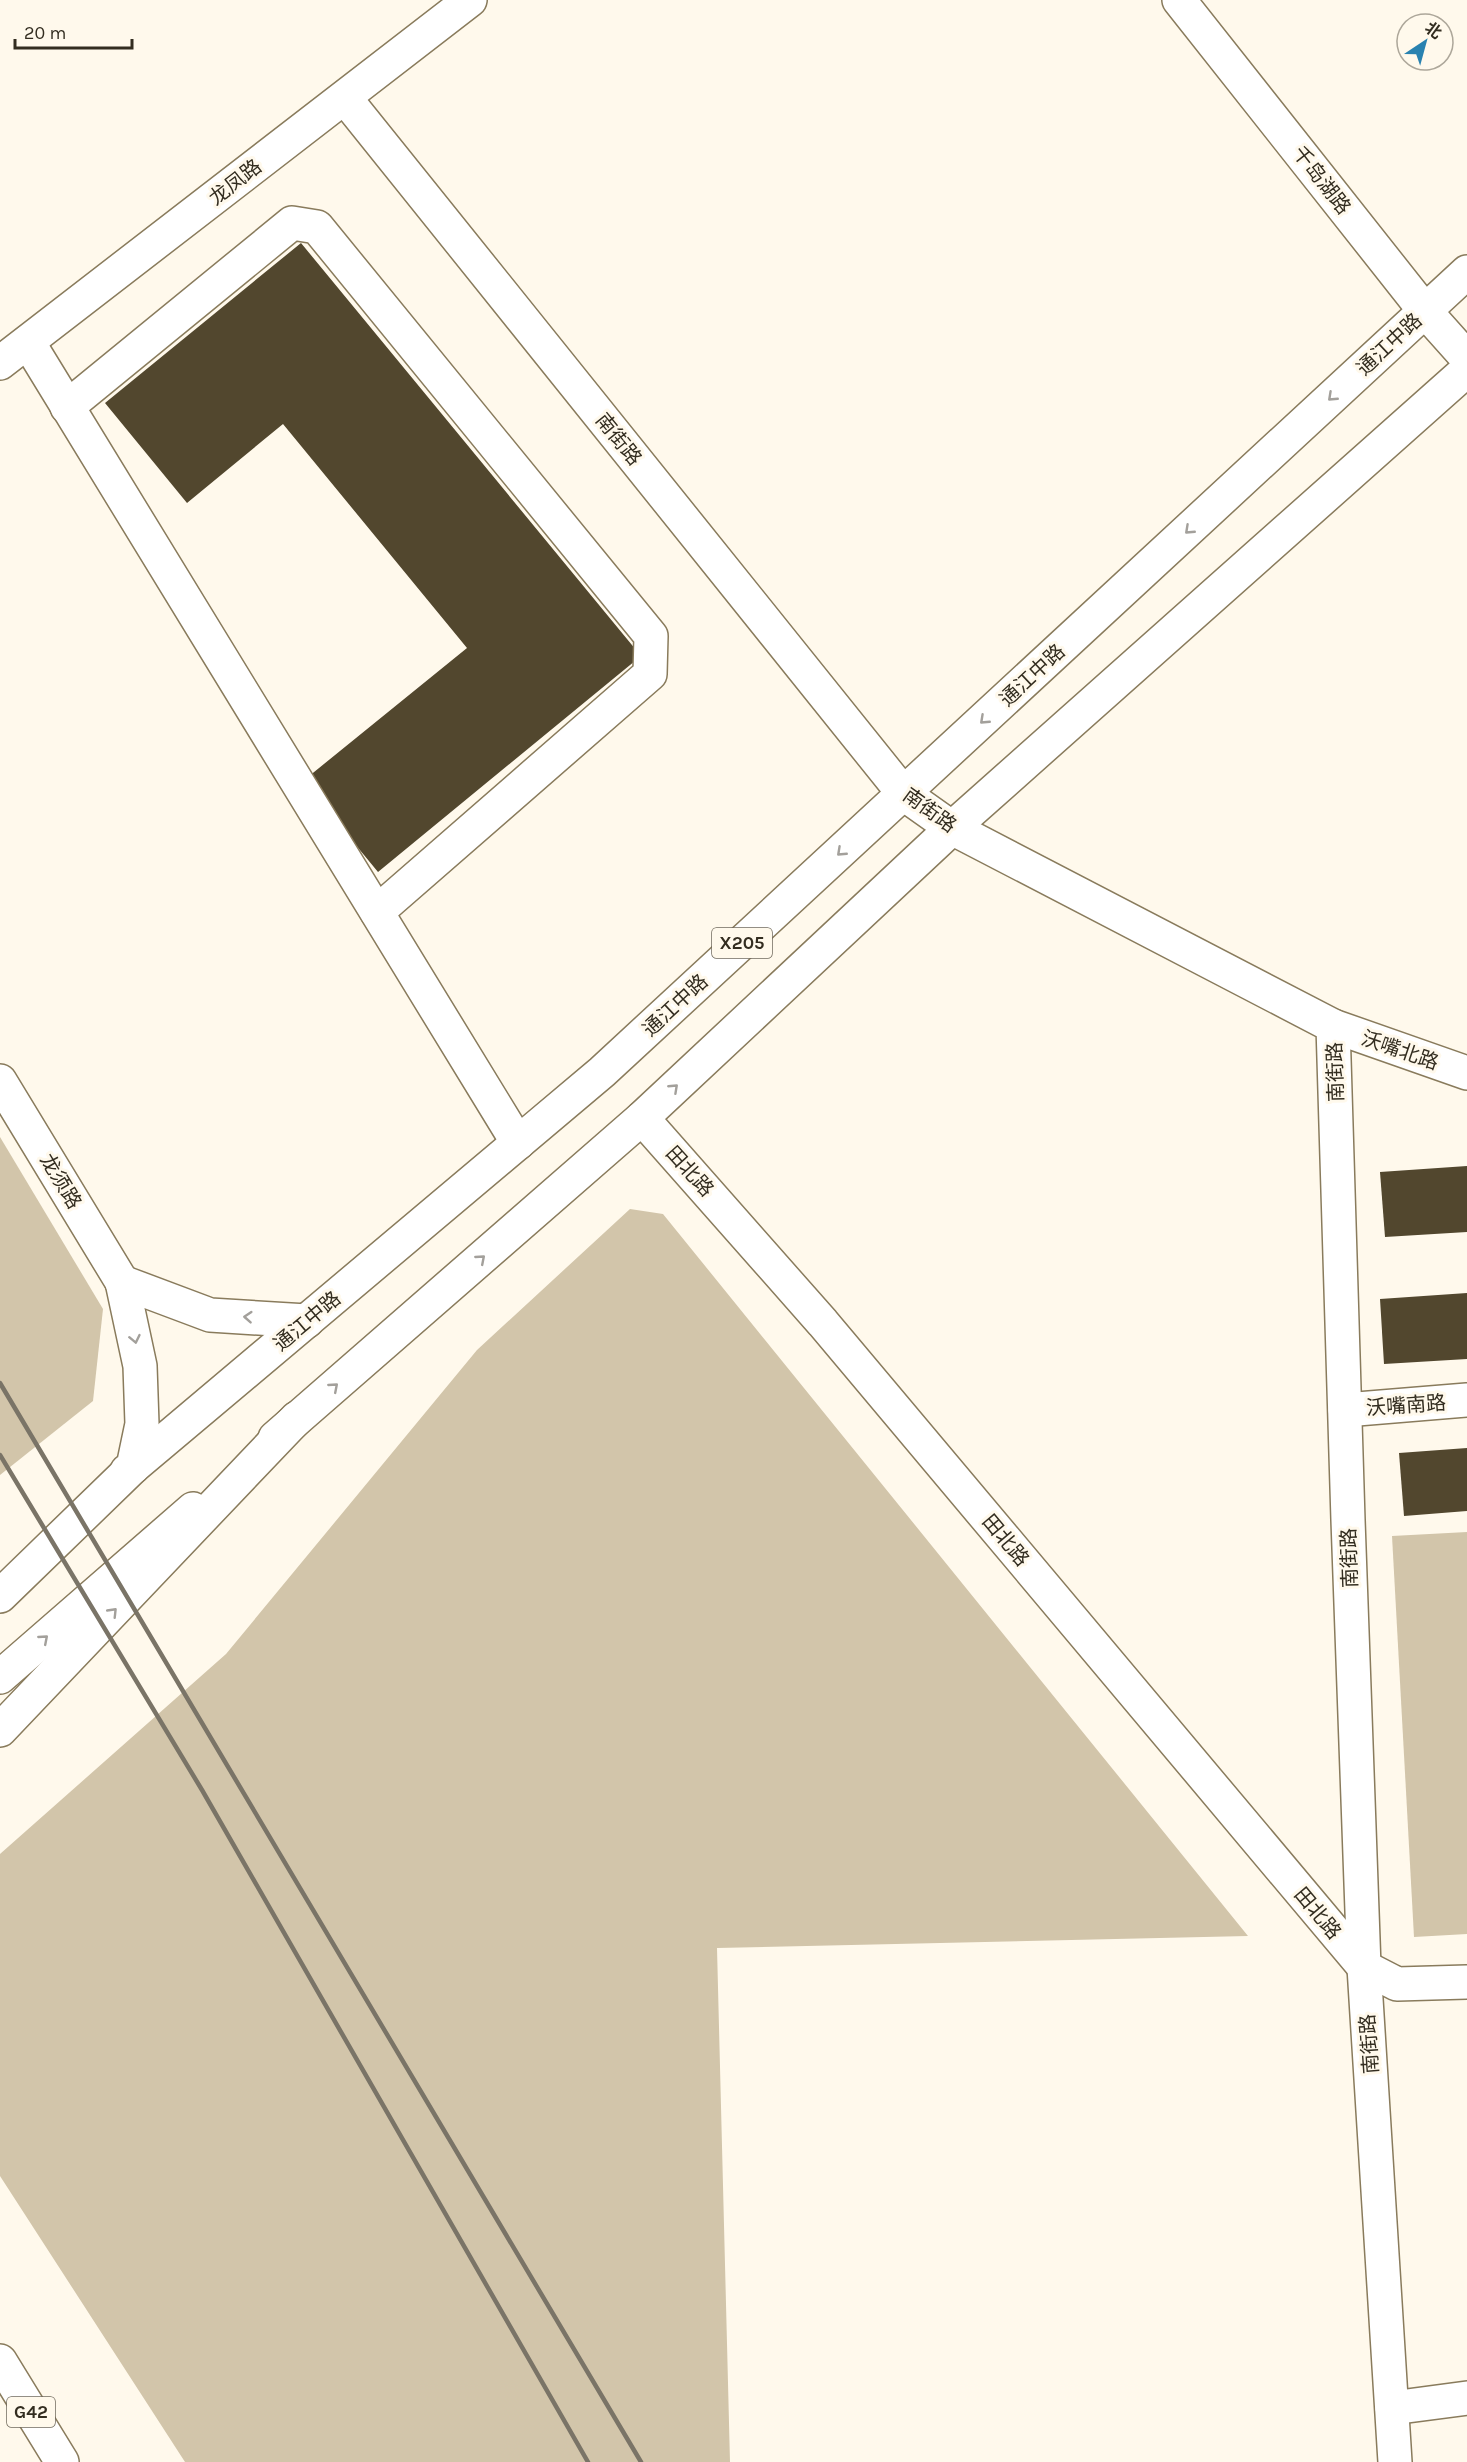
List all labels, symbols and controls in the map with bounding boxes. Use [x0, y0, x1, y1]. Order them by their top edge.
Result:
scale bar [15, 12, 132, 50]
north arrow [1395, 12, 1455, 72]
text: 北 [1421, 18, 1446, 43]
text: 20 m [24, 22, 66, 44]
street label: 千岛湖路 [1288, 142, 1355, 219]
street label: 龙凤路 [205, 155, 266, 210]
street label: 通江中路 [1352, 309, 1426, 380]
one-way arrow [1328, 390, 1339, 401]
street label: 南街路 [591, 409, 646, 470]
one-way arrow [1185, 523, 1195, 534]
street label: 通江中路 [995, 640, 1069, 711]
one-way arrow [980, 712, 991, 723]
street label: 南街路 [899, 783, 961, 837]
one-way arrow [837, 845, 847, 856]
road number: X205 [712, 928, 772, 958]
street label: 通江中路 [638, 970, 712, 1041]
street label: 沃嘴北路 [1358, 1027, 1441, 1074]
street label: 南街路 [1323, 1042, 1348, 1102]
one-way arrow [668, 1084, 678, 1095]
street label: 田北路 [661, 1141, 718, 1201]
street label: 龙须路 [35, 1150, 86, 1213]
one-way arrow [474, 1255, 485, 1266]
street label: 通江中路 [269, 1287, 345, 1356]
one-way arrow [244, 1311, 253, 1324]
one-way arrow [127, 1333, 140, 1343]
one-way arrow [327, 1383, 338, 1394]
street label: 沃嘴南路 [1365, 1391, 1447, 1420]
street label: 田北路 [978, 1510, 1034, 1571]
street label: 南街路 [1337, 1528, 1362, 1588]
one-way arrow [106, 1608, 117, 1618]
one-way arrow [37, 1635, 48, 1646]
street label: 田北路 [1290, 1883, 1346, 1944]
street label: 南街路 [1356, 2013, 1383, 2075]
road number: G42 [7, 2397, 55, 2427]

